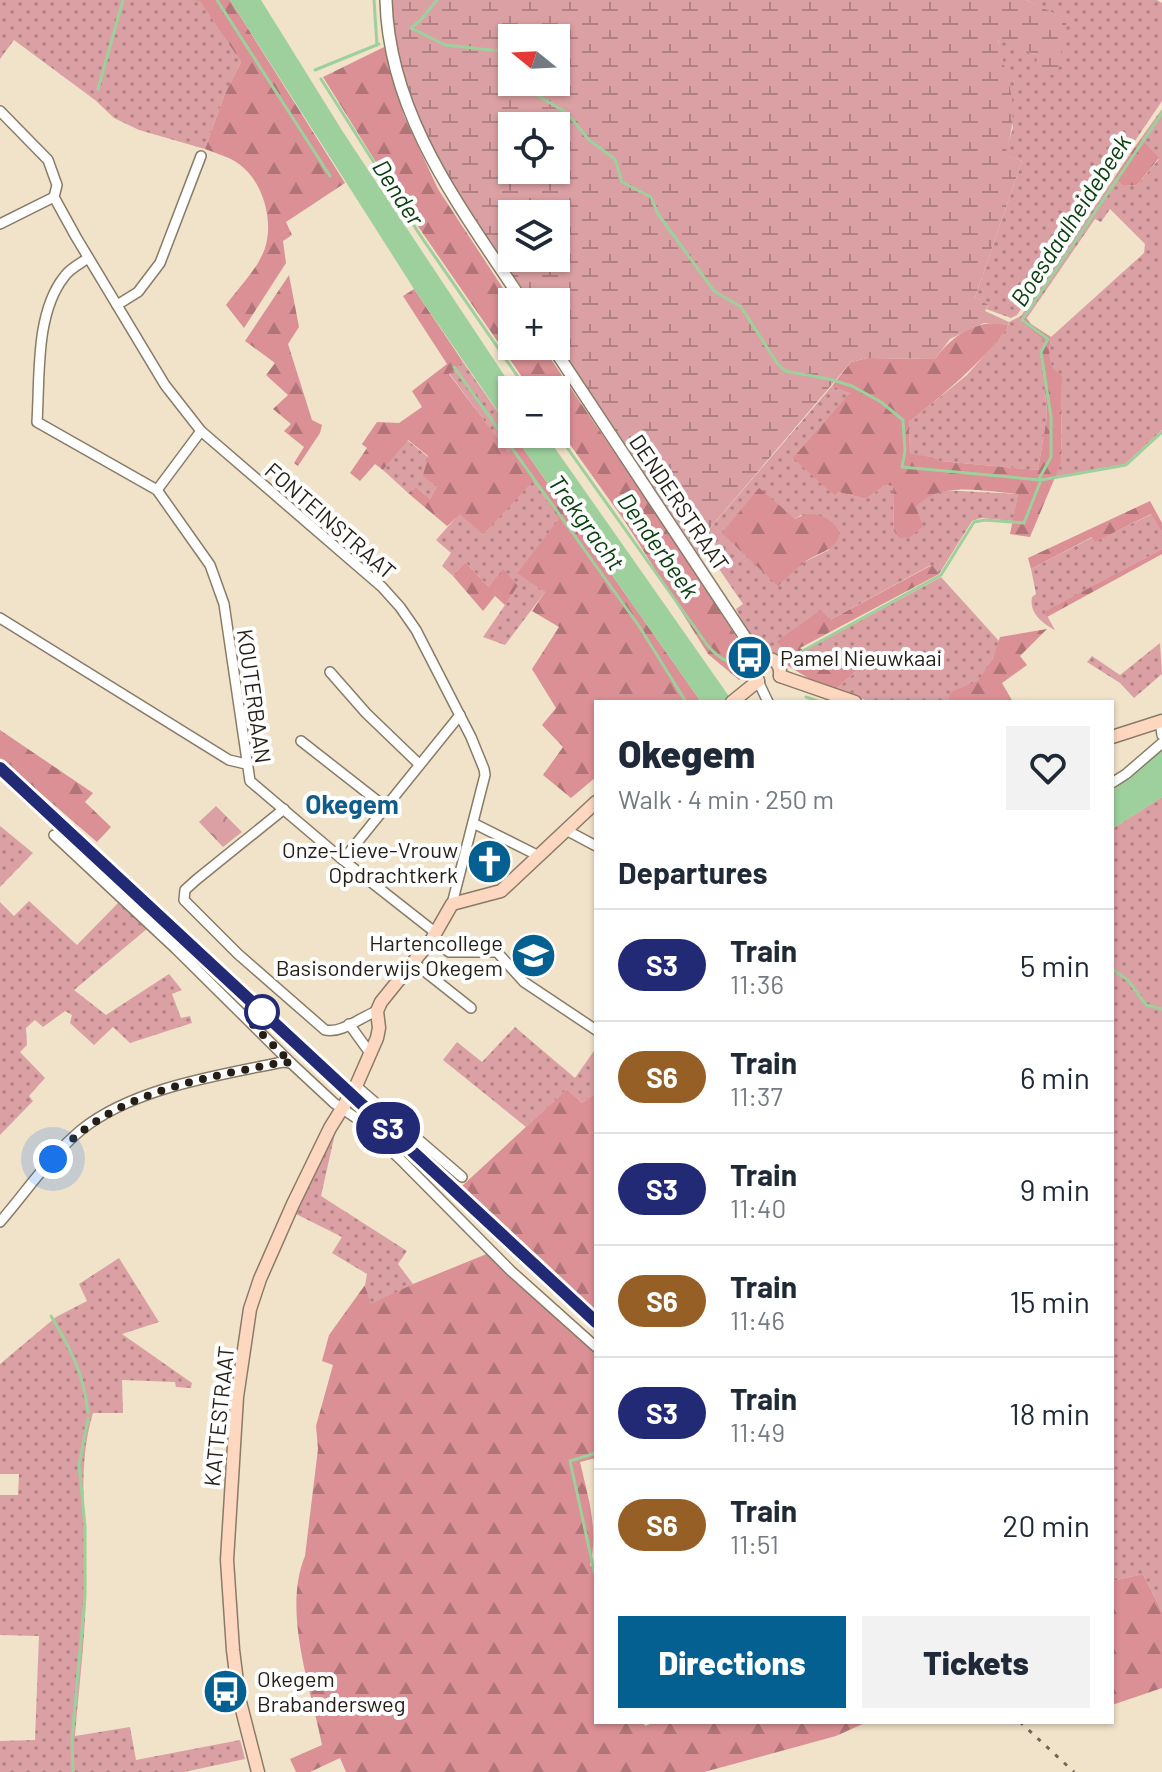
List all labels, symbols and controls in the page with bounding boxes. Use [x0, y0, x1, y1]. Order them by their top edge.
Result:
north arrow [498, 24, 570, 96]
map controls [498, 24, 570, 448]
button: locate [498, 112, 570, 184]
water label: Boesdaalheidebeek [1004, 128, 1137, 311]
water label: Dender [367, 154, 432, 232]
button: layers [498, 200, 570, 272]
button: + [498, 288, 570, 360]
button: − [498, 376, 570, 448]
street label: DENDERSTRAAT [625, 429, 735, 575]
street label: FONTEINSTRAAT [260, 456, 402, 584]
water label: Trekgracht [543, 469, 632, 576]
water label: Denderbeek [612, 487, 706, 603]
street label: KOUTERBAAN [233, 627, 277, 765]
bus stop icon: Pamel Nieuwkaai [725, 633, 773, 681]
place label: Pamel Nieuwkaai [780, 644, 942, 670]
button: heart [1006, 726, 1090, 810]
text: Okegem [618, 730, 755, 776]
text: Walk · 4 min · 250 m [618, 783, 834, 814]
district label: Okegem [305, 788, 399, 819]
place label: Onze-Lieve-Vrouw Opdrachtkerk [282, 836, 458, 887]
church icon: Onze-Lieve-Vrouw Opdrachtkerk [465, 838, 513, 886]
text: Departures [618, 854, 768, 890]
place label: Hartencollege Basisonderwijs Okegem [276, 929, 503, 980]
school or university icon: Hartencollege Basisonderwijs Okegem [510, 931, 558, 979]
text: Train [730, 932, 797, 968]
text: 5 min [1020, 947, 1090, 983]
text: S3 [646, 948, 678, 982]
text: 11:36 [730, 968, 784, 999]
unlabelled marker [245, 995, 279, 1029]
text: Train [730, 1044, 797, 1080]
text: 6 min [1020, 1059, 1090, 1095]
text: S6 [646, 1060, 678, 1094]
text: 11:37 [730, 1080, 783, 1111]
line badge: S3 [352, 1102, 424, 1154]
text: S3 [372, 1111, 404, 1145]
your location [33, 1139, 73, 1179]
text: Train [730, 1156, 797, 1192]
text: 9 min [1020, 1171, 1090, 1207]
text: S3 [646, 1172, 678, 1206]
text: 11:40 [730, 1192, 786, 1223]
text: Train [730, 1268, 797, 1304]
text: 15 min [1009, 1283, 1090, 1319]
text: S6 [646, 1284, 678, 1318]
text: 11:46 [730, 1304, 785, 1335]
street label: KATTESTRAAT [198, 1344, 238, 1488]
text: Train [730, 1380, 797, 1416]
text: 18 min [1009, 1395, 1090, 1431]
text: S3 [646, 1396, 678, 1430]
text: 11:49 [730, 1416, 785, 1447]
text: Train [730, 1492, 797, 1528]
text: 20 min [1002, 1507, 1090, 1543]
text: S6 [646, 1508, 678, 1542]
text: 11:51 [730, 1528, 779, 1559]
button: Directions [618, 1616, 846, 1708]
button: Tickets [862, 1616, 1090, 1708]
place label: Okegem Brabandersweg [257, 1665, 406, 1716]
bus stop icon: Okegem Brabandersweg [202, 1667, 250, 1715]

